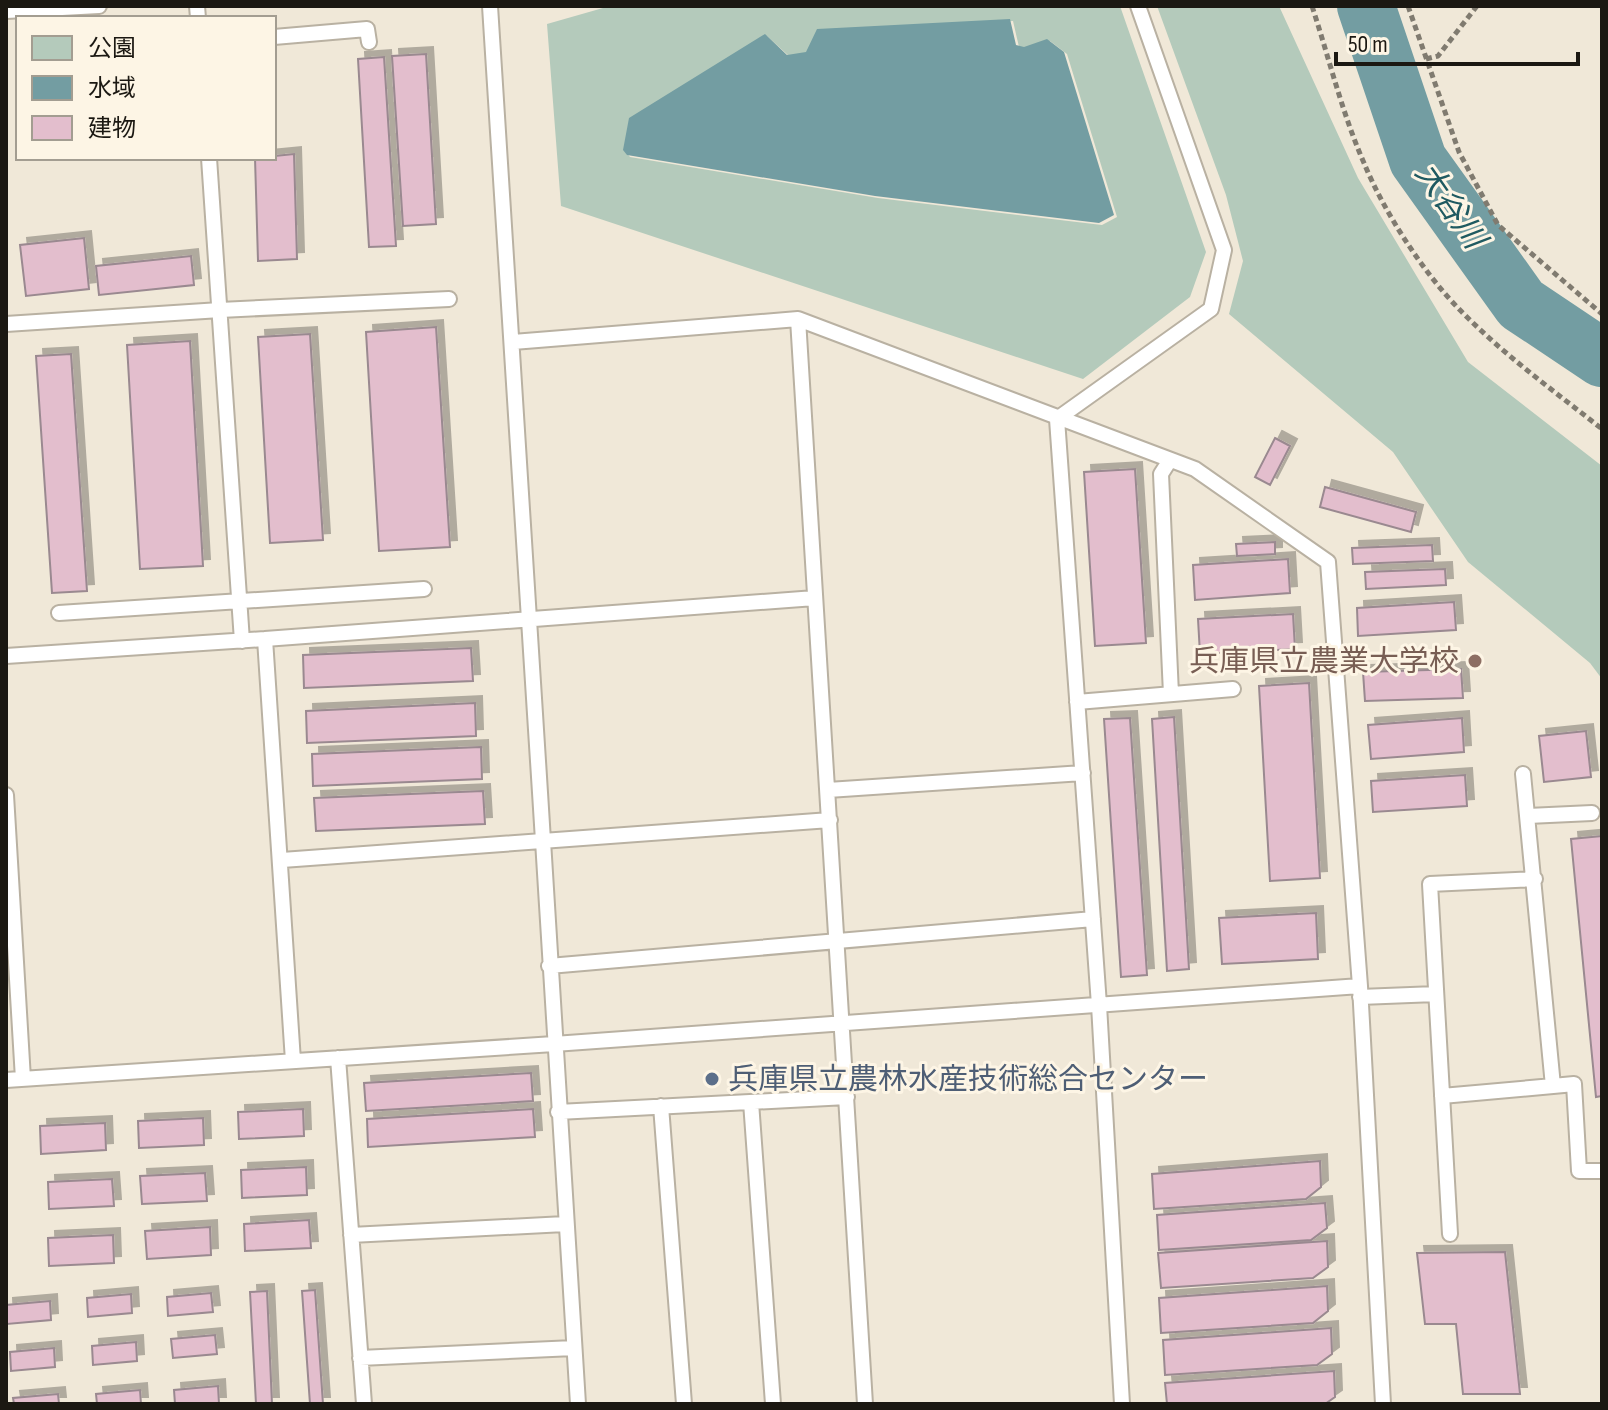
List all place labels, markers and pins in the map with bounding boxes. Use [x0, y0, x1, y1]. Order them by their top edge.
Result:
place label: 兵庫県立農業大学校 [1189, 644, 1459, 680]
marker: 兵庫県立農業大学校 [1466, 652, 1484, 670]
place label: 兵庫県立農林水産技術総合センター [728, 1062, 1208, 1098]
marker: 兵庫県立農林水産技術総合センター [703, 1070, 721, 1088]

